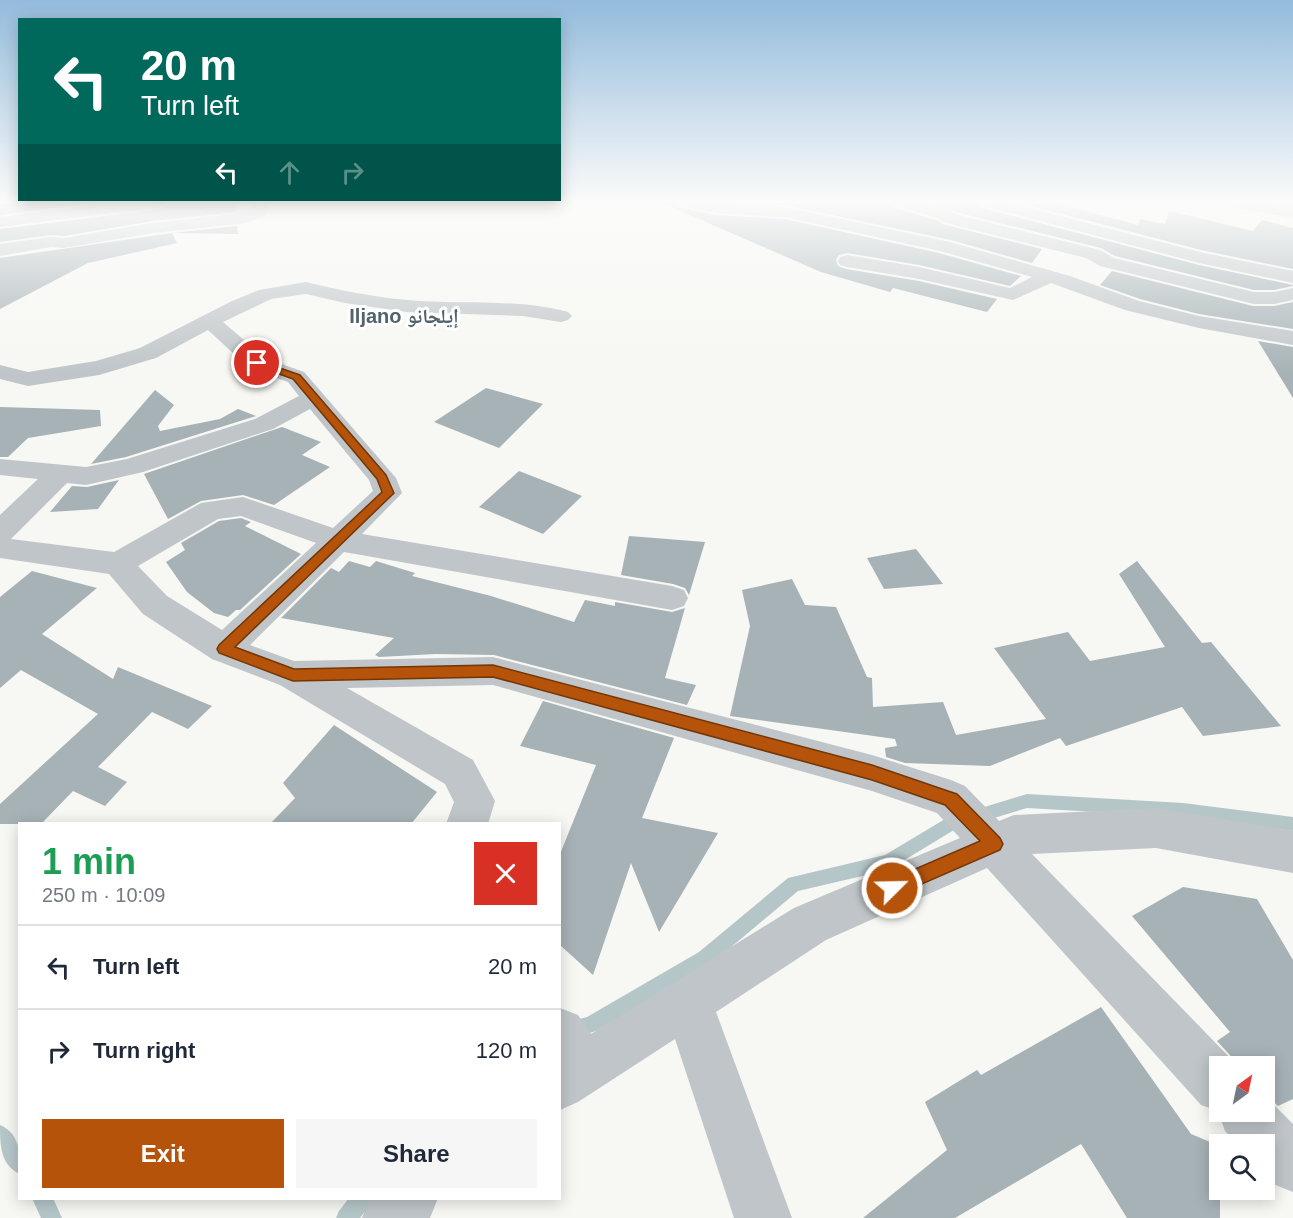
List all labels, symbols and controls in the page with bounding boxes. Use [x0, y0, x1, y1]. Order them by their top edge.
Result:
icon: left [42, 42, 120, 120]
text: 20 m [141, 42, 237, 89]
text: Turn left [141, 91, 239, 121]
icon: left [210, 156, 243, 189]
icon: ahead [273, 156, 306, 189]
icon: right [336, 156, 369, 189]
district label: Iljano إيلجانو [349, 305, 459, 329]
pin [231, 337, 282, 388]
icon: arrive [240, 346, 273, 379]
text: 1 min [42, 841, 136, 882]
button: close [474, 842, 537, 905]
position arrow [860, 856, 924, 920]
text: 250 m · 10:09 [42, 884, 165, 906]
icon: left [42, 951, 75, 984]
text: Turn left [93, 954, 179, 979]
text: 20 m [488, 954, 537, 979]
icon: right [42, 1035, 75, 1068]
text: Turn right [93, 1038, 195, 1063]
text: 120 m [476, 1038, 537, 1063]
north arrow [1209, 1056, 1275, 1122]
map controls [1209, 1056, 1275, 1200]
button: Exit [42, 1119, 284, 1188]
button: Share [296, 1119, 537, 1188]
button: search [1209, 1134, 1275, 1200]

